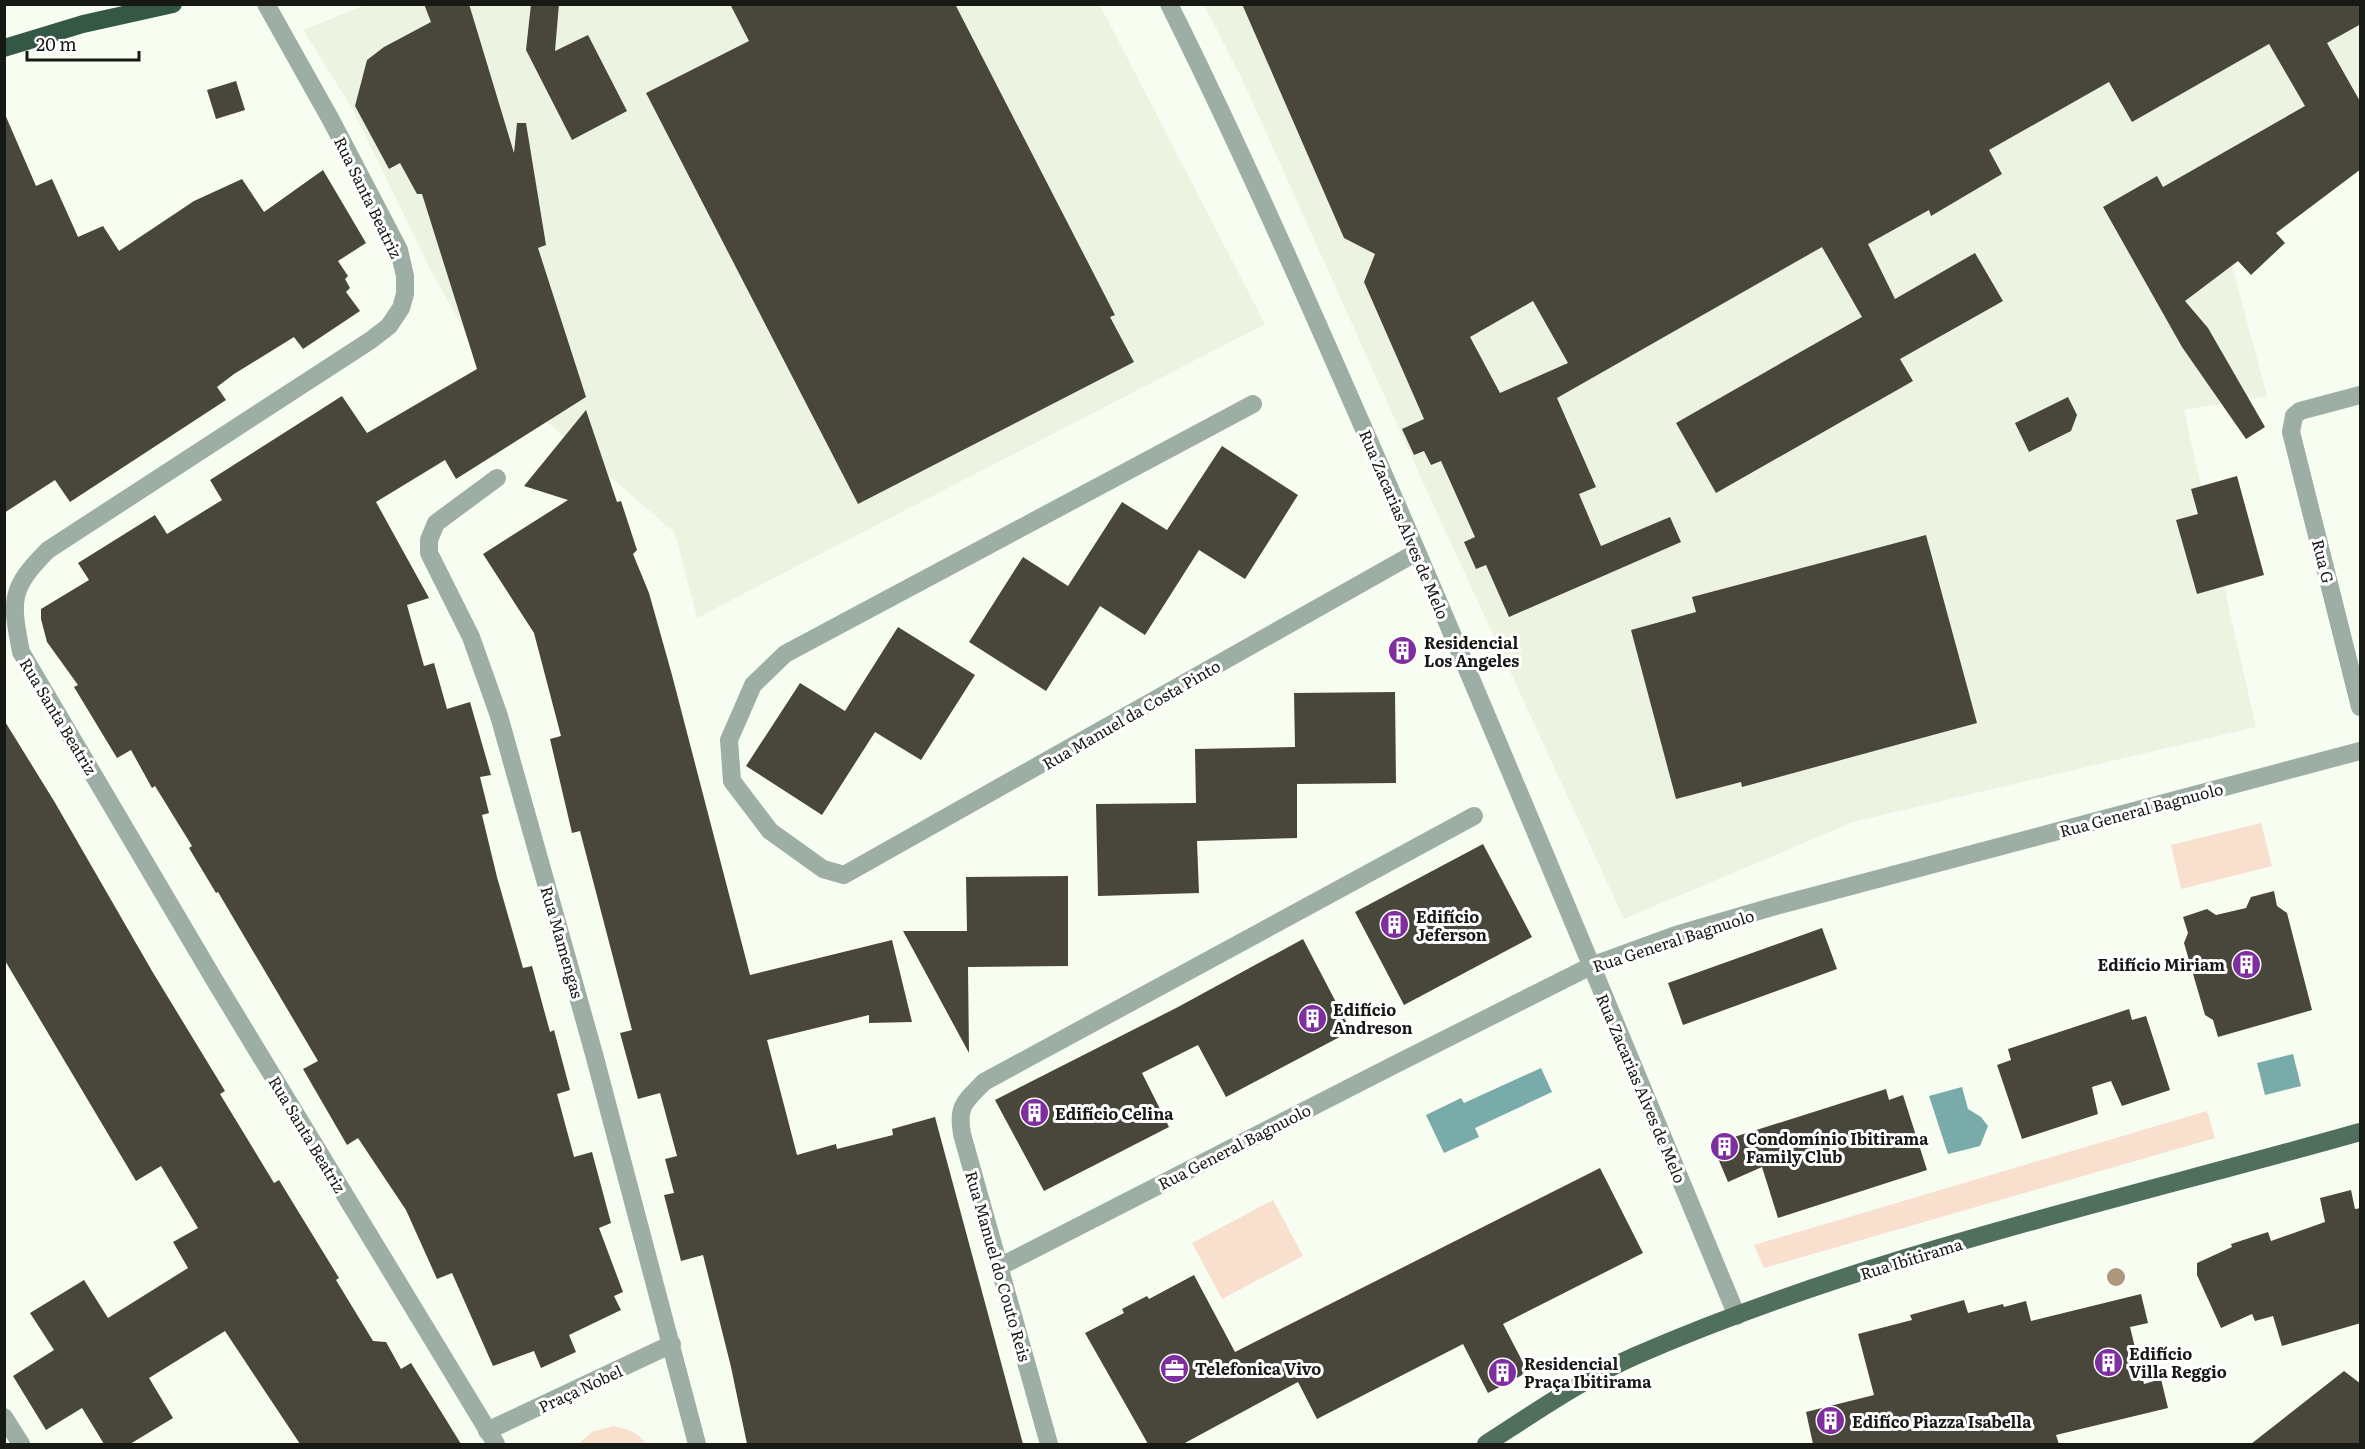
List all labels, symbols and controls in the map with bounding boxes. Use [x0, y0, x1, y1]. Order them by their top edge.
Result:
scale bar [27, 24, 140, 62]
text: 20 m [36, 30, 77, 57]
street label: Rua Santa Beatriz [329, 132, 409, 262]
street label: Rua Zacarias Alves de Melo [1354, 426, 1456, 622]
street label: Rua G [2307, 536, 2341, 586]
place label: Residencial Los Angeles [1424, 630, 1519, 672]
building icon: Residencial Los Angeles [1387, 635, 1419, 667]
street label: Rua Santa Beatriz [15, 653, 104, 779]
street label: Rua Manuel da Costa Pinto [1038, 653, 1224, 775]
street label: Rua General Bagnuolo [2056, 776, 2226, 842]
street label: Rua Mamengas [536, 883, 590, 1001]
street label: Rua General Bagnuolo [1589, 903, 1757, 977]
place label: Edifício Jeferson [1416, 904, 1487, 946]
building icon: Edifício Jeferson [1379, 909, 1411, 941]
building icon: Edifício Miriam [2230, 948, 2262, 980]
place label: Edifício Miriam [2098, 952, 2225, 976]
street label: Rua Zacarias Alves de Melo [1591, 990, 1693, 1186]
place label: Edifício Andreson [1333, 997, 1413, 1039]
building icon: Edifício Andreson [1296, 1002, 1328, 1034]
street label: Rua Santa Beatriz [264, 1071, 353, 1197]
building icon: Edifício Celina [1018, 1097, 1050, 1129]
street label: Rua General Bagnuolo [1153, 1097, 1315, 1195]
place label: Edifício Celina [1055, 1101, 1174, 1125]
place label: Condomínio Ibitirama Family Club [1746, 1126, 1929, 1168]
building icon: Condomínio Ibitirama Family Club [1709, 1131, 1741, 1163]
street label: Rua Manuel do Couto Reis [960, 1168, 1038, 1364]
street label: Rua Ibitirama [1857, 1231, 1966, 1285]
place label: Edifício Villa Reggio [2129, 1341, 2227, 1383]
building icon: Edifício Villa Reggio [2092, 1346, 2124, 1378]
place label: Residencial Praça Ibitirama [1524, 1351, 1652, 1393]
office icon: Telefonica Vivo [1158, 1352, 1190, 1384]
place label: Telefonica Vivo [1195, 1356, 1321, 1380]
building icon: Residencial Praça Ibitirama [1487, 1356, 1519, 1388]
street label: Praça Nobel [534, 1358, 626, 1418]
building icon: Edifíco Piazza Isabella [1815, 1405, 1847, 1437]
place label: Edifíco Piazza Isabella [1852, 1409, 2032, 1433]

